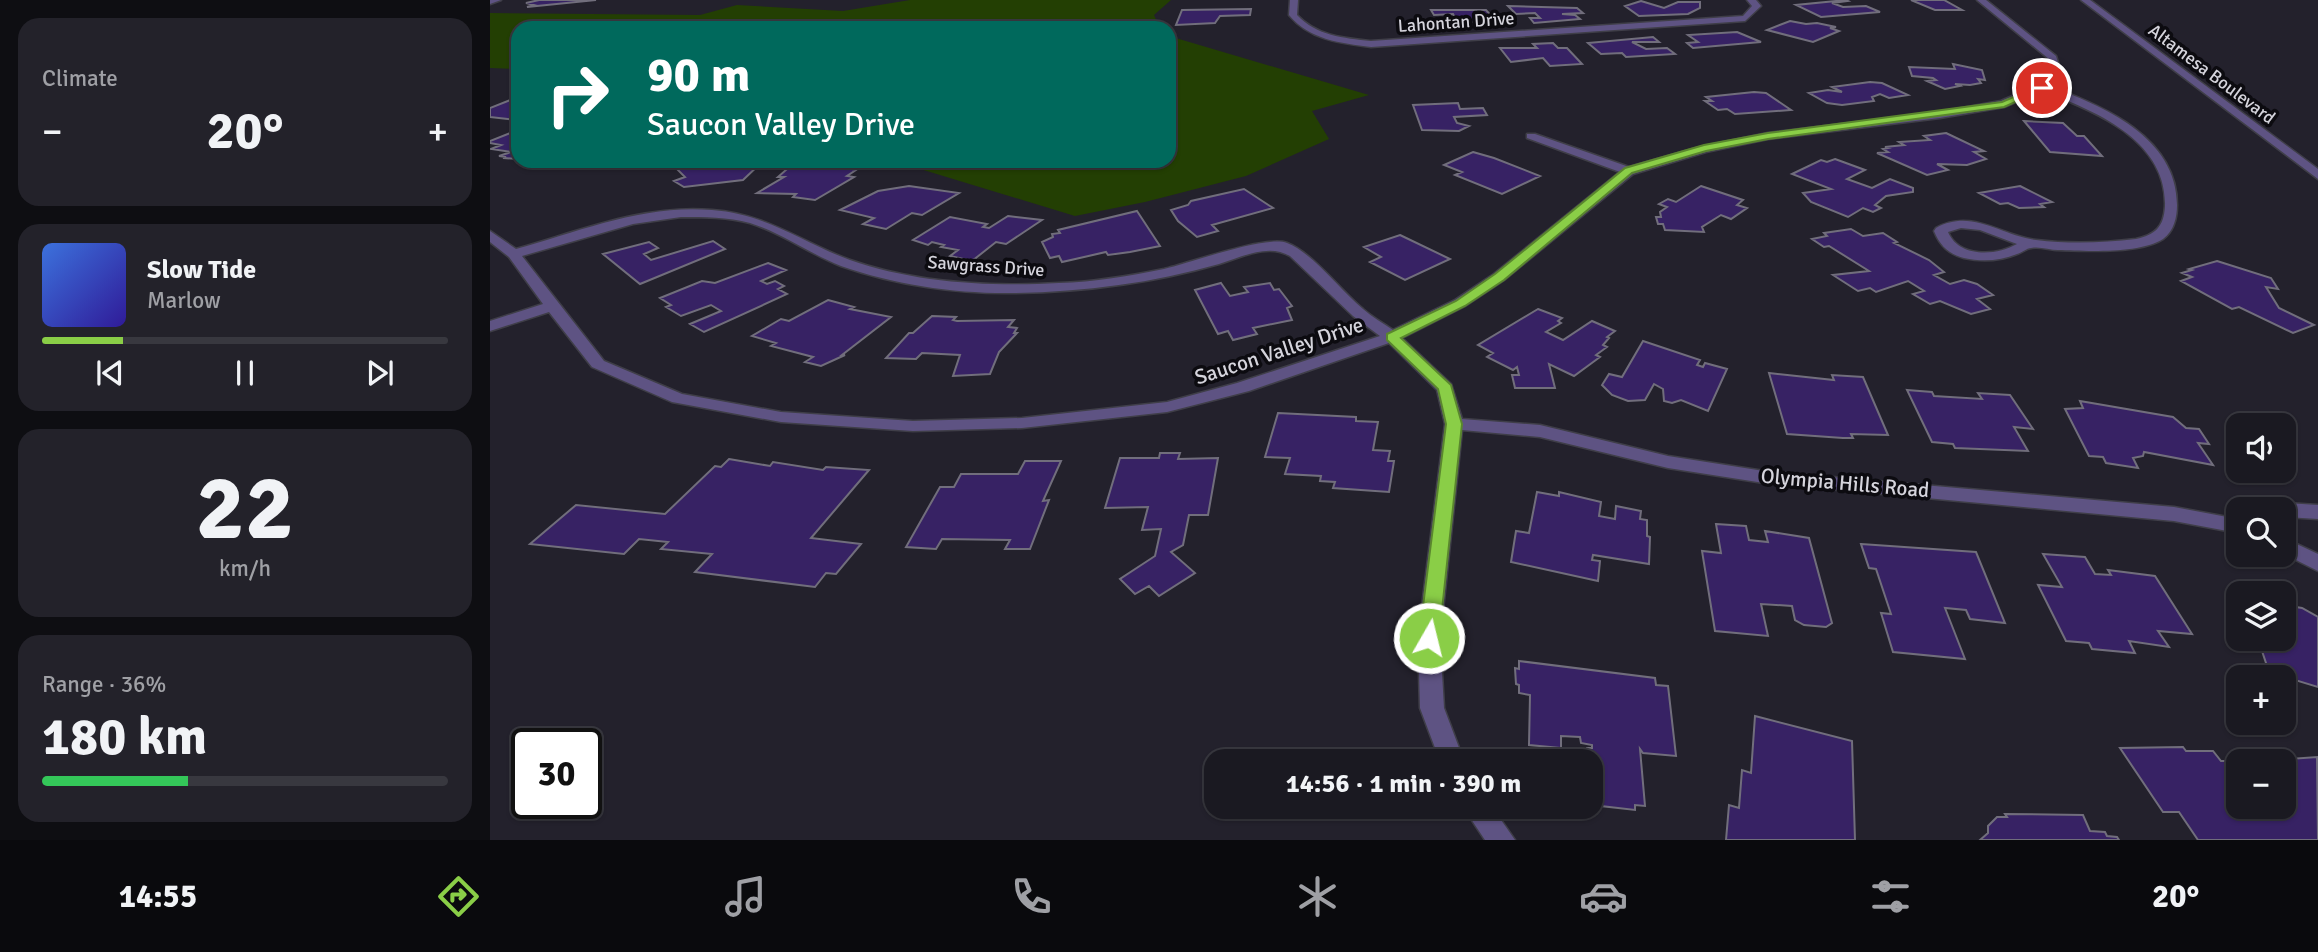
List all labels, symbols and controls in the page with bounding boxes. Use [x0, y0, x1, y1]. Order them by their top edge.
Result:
street label: Lahontan Drive [1397, 7, 1515, 37]
street label: Altamesa Boulevard [2144, 19, 2280, 129]
text: 90 m [647, 45, 750, 105]
icon: right [532, 49, 623, 140]
pin [2012, 58, 2072, 118]
text: Climate [42, 64, 118, 93]
icon: arrive [2023, 69, 2061, 107]
text: 20° [207, 99, 283, 163]
text: Saucon Valley Drive [647, 105, 915, 144]
text: − [42, 108, 63, 155]
text: + [427, 108, 448, 155]
street label: Sawgrass Drive [927, 251, 1045, 281]
text: Slow Tide [147, 254, 256, 286]
text: Marlow [147, 286, 221, 315]
street label: Saucon Valley Drive [1191, 311, 1367, 391]
icon: previous [91, 354, 129, 392]
icon: pause [226, 354, 264, 392]
icon: next [361, 354, 399, 392]
map controls [2226, 413, 2296, 819]
button: sound [2226, 413, 2296, 483]
text: 22 [196, 452, 294, 565]
street label: Olympia Hills Road [1760, 463, 1930, 503]
button: search [2226, 497, 2296, 567]
text: km/h [219, 554, 271, 583]
button: layers [2226, 581, 2296, 651]
position arrow [1392, 601, 1466, 675]
button: + [2226, 665, 2296, 735]
text: Range · 36% [42, 670, 166, 699]
text: 180 km [42, 705, 207, 769]
speed limit sign: 30 [511, 728, 602, 819]
button: − [2226, 749, 2296, 819]
text: 14:56 · 1 min · 390 m [1286, 768, 1521, 800]
icon: directions [434, 872, 483, 921]
icon: music [721, 872, 770, 921]
icon: phone [1007, 872, 1056, 921]
icon: climate [1293, 872, 1342, 921]
icon: car [1579, 872, 1628, 921]
icon: filters [1866, 872, 1915, 921]
text: 14:55 [119, 877, 197, 916]
text: 20° [2152, 877, 2199, 916]

